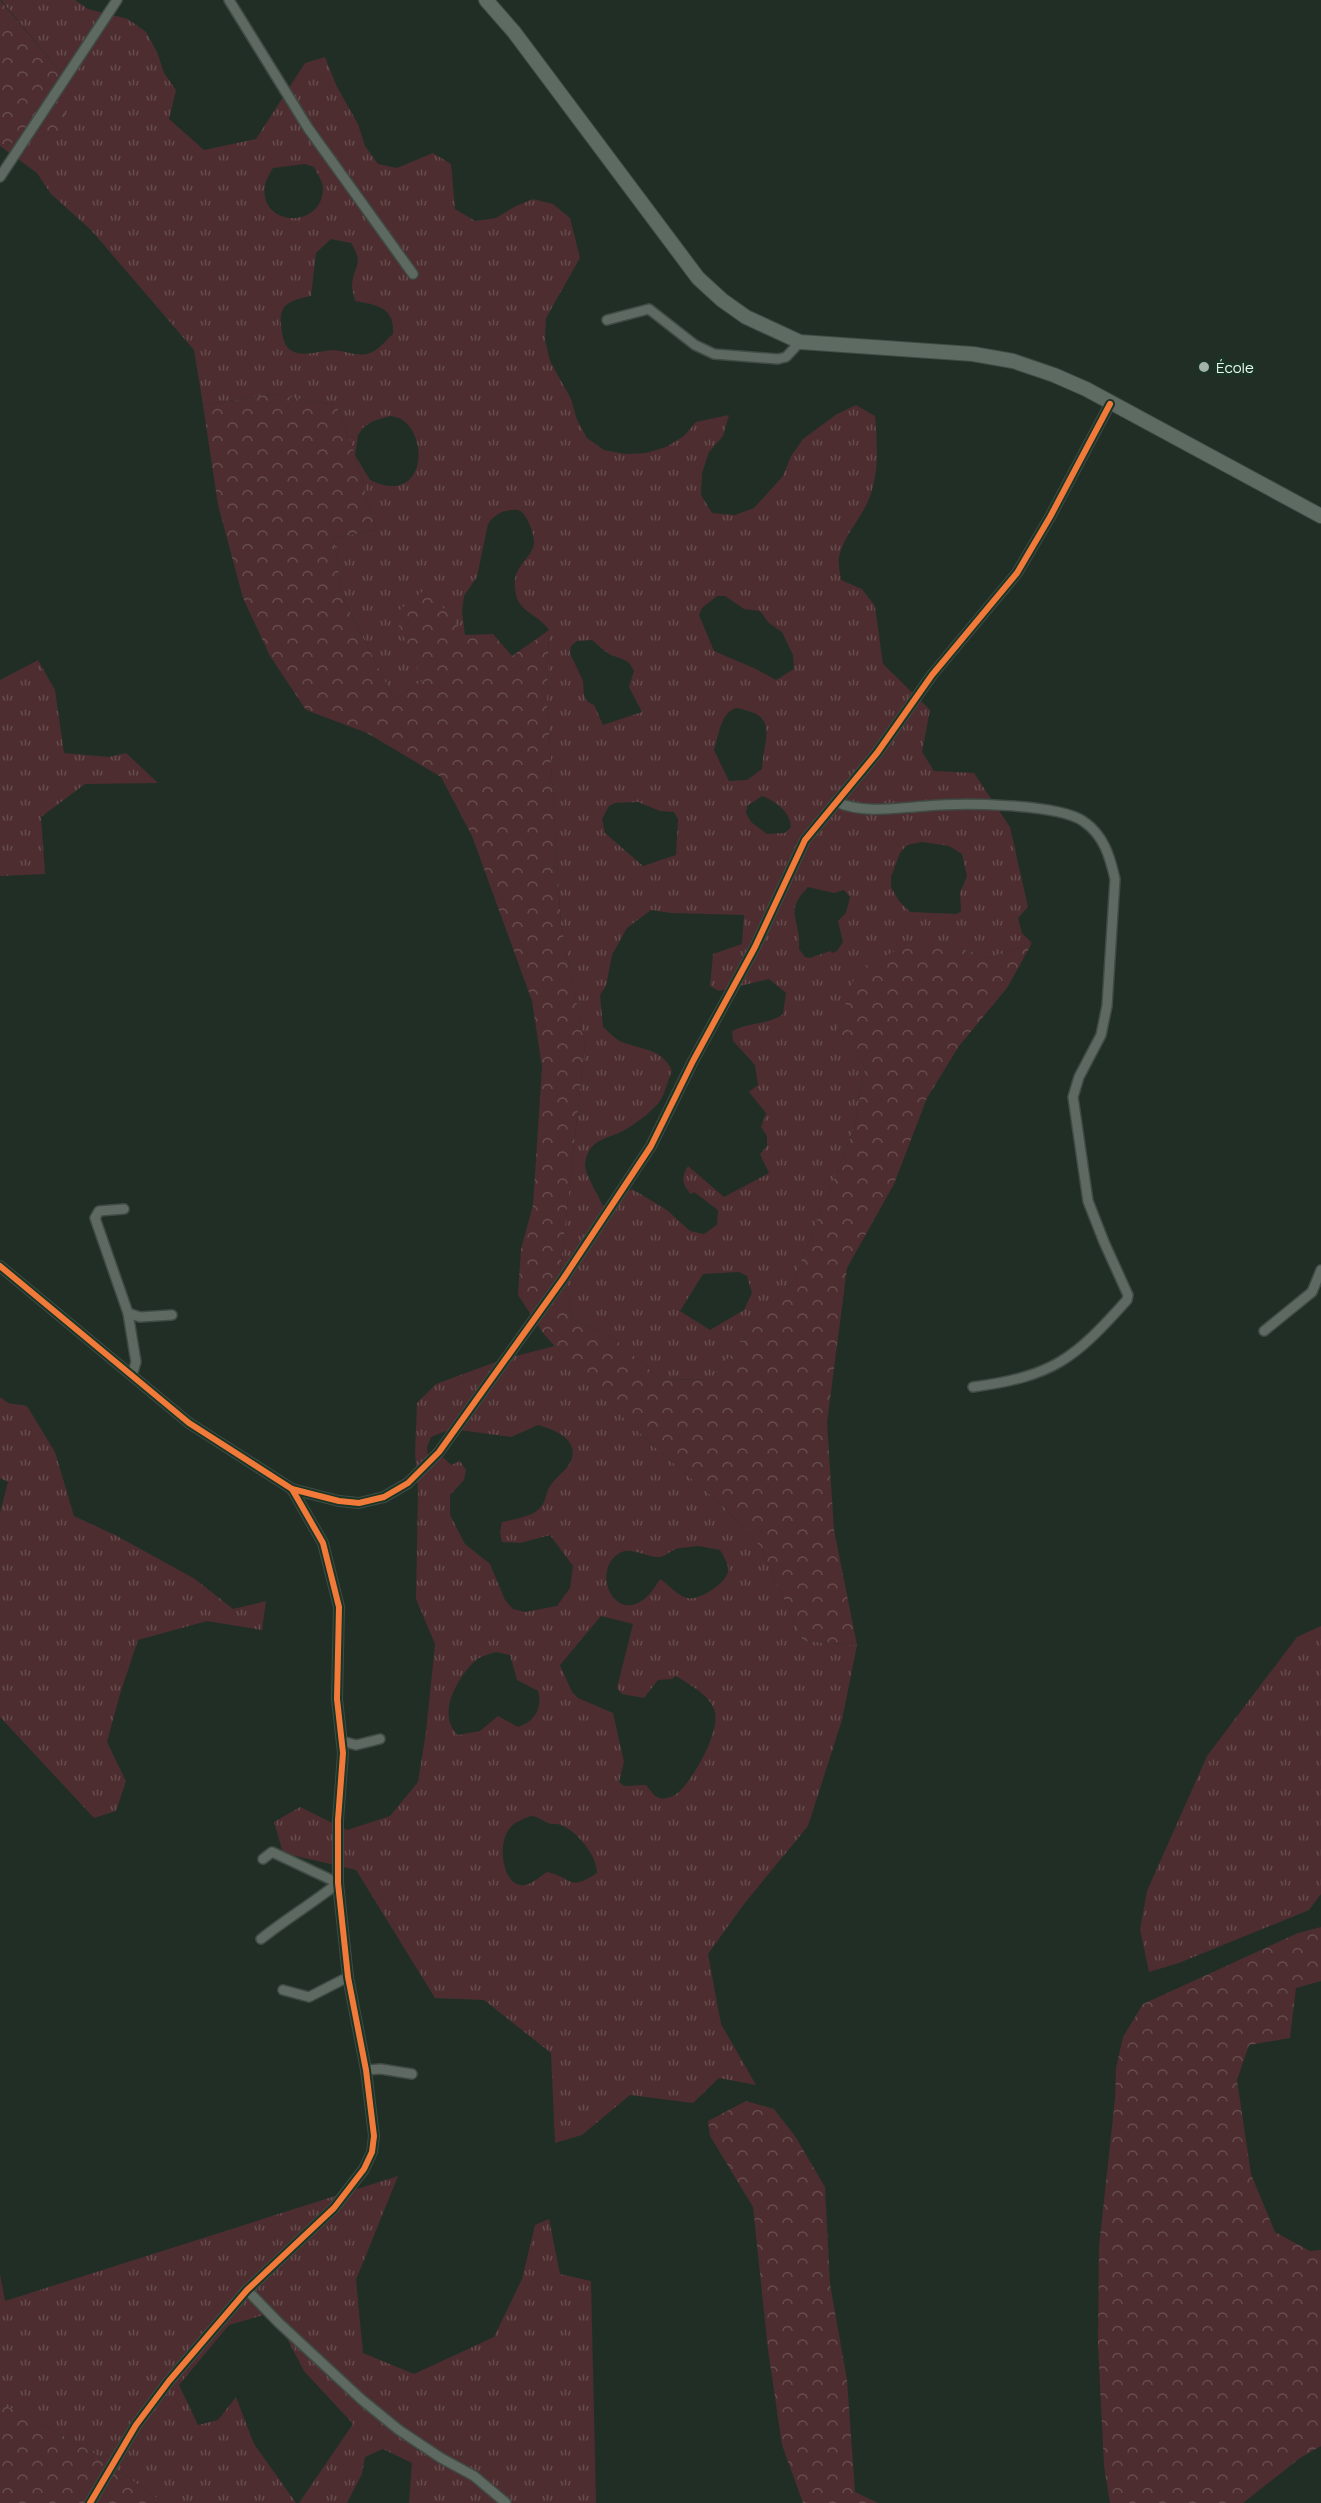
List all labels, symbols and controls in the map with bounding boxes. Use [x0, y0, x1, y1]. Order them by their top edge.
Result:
place label: École [1216, 357, 1254, 378]
marker: École [1197, 360, 1211, 374]

